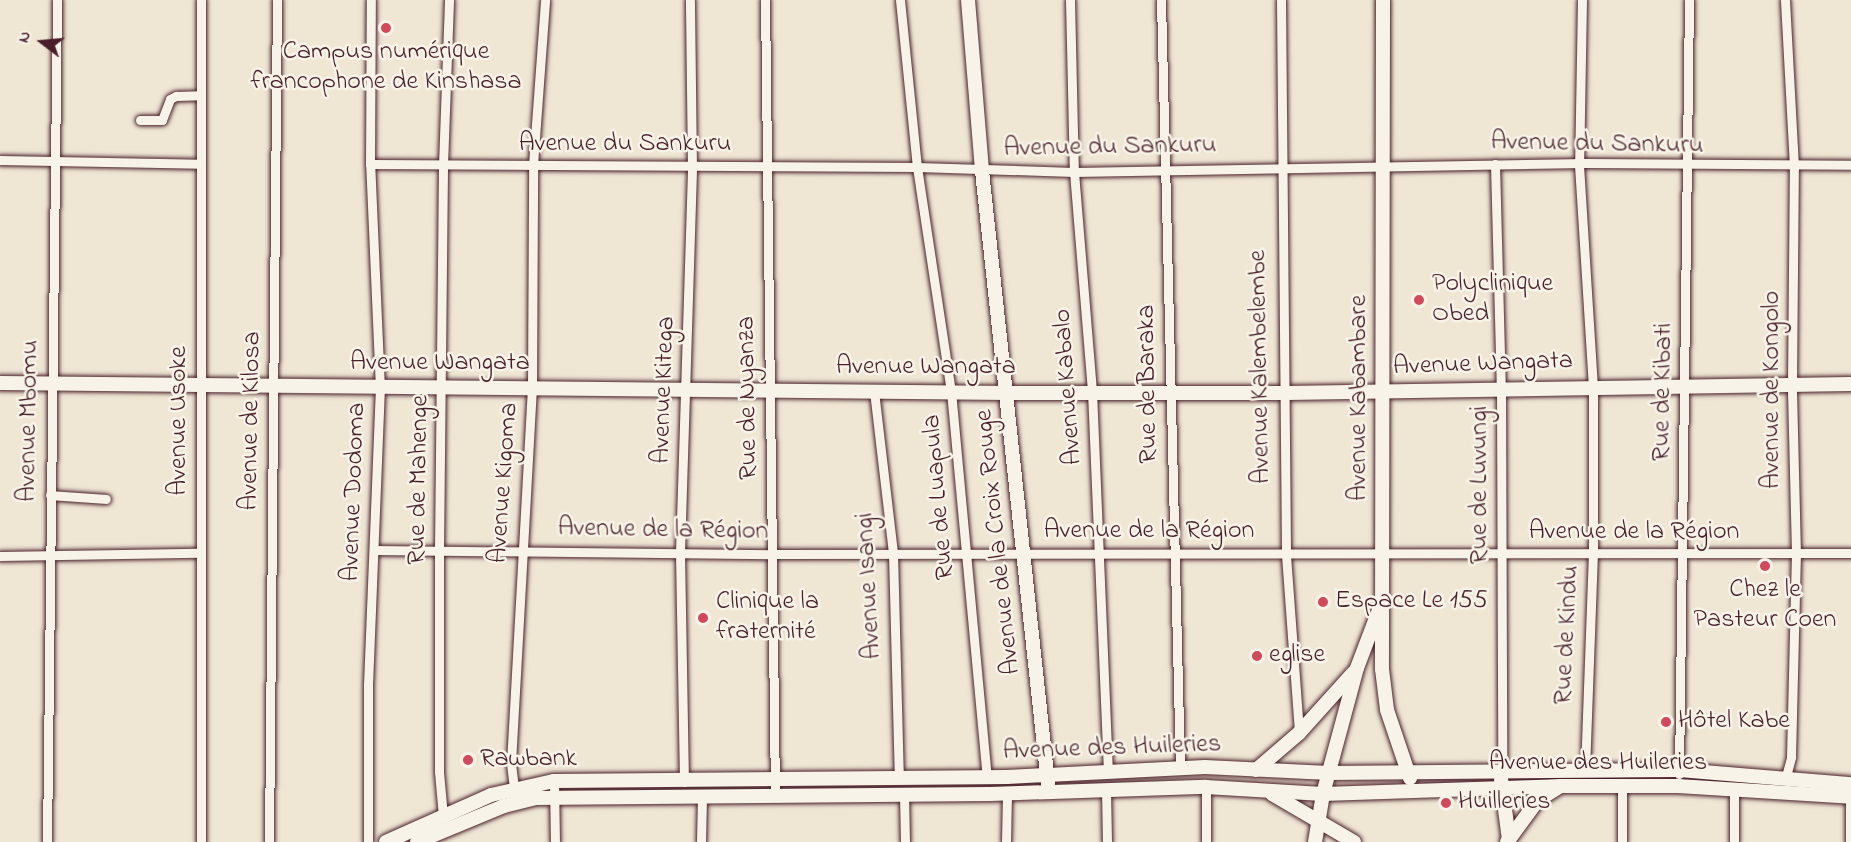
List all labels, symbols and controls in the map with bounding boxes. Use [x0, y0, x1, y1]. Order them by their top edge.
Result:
north arrow [12, 12, 72, 72]
marker: Campus numérique francophone de Kinshasa [379, 21, 393, 35]
text: N [12, 29, 38, 46]
place label: Campus numérique francophone de Kinshasa [250, 37, 522, 98]
street label: Avenue du Sankuru [1490, 128, 1704, 162]
street label: Avenue du Sankuru [519, 129, 731, 161]
street label: Avenue du Sankuru [1003, 131, 1217, 165]
street label: Avenue Kalembelembe [1243, 250, 1279, 484]
place label: Polyclinique Obed [1432, 269, 1553, 330]
marker: Polyclinique Obed [1410, 291, 1428, 309]
street label: Avenue de Kongolo [1757, 291, 1789, 489]
street label: Avenue Kabambare [1344, 295, 1376, 501]
street label: Rue de Baraka [1132, 304, 1166, 464]
street label: Avenue Kabalo [1048, 308, 1090, 466]
street label: Avenue Kitega [647, 316, 683, 464]
street label: Rue de Nyanza [732, 316, 766, 480]
street label: Rue de Kibati [1647, 322, 1681, 462]
street label: Avenue de Kilosa [235, 331, 269, 511]
street label: Avenue Mbomu [13, 340, 47, 502]
street label: Avenue Usoke [164, 346, 196, 496]
street label: Avenue Wangata [1393, 346, 1573, 384]
street label: Avenue Wangata [350, 348, 530, 380]
street label: Avenue Wangata [836, 352, 1016, 384]
street label: Rue de Mahenge [403, 395, 437, 565]
street label: Avenue Dodoma [336, 402, 374, 582]
street label: Avenue Kigoma [484, 402, 526, 564]
street label: Rue de Luvungi [1465, 406, 1497, 564]
street label: Avenue de la Croix Rouge [970, 408, 1028, 676]
street label: Rue de Luapula [917, 413, 963, 581]
street label: Avenue Isangi [851, 512, 889, 660]
street label: Avenue de la Région [557, 514, 769, 548]
street label: Avenue de la Région [1044, 516, 1254, 548]
street label: Avenue de la Région [1529, 517, 1739, 549]
marker: Chez le Pasteur Coen [1758, 559, 1772, 573]
street label: Rue de Kindu [1549, 564, 1587, 706]
place label: Chez le Pasteur Coen [1694, 575, 1836, 636]
place label: Espace Le 155 [1335, 586, 1488, 618]
place label: Clinique la fraternité [716, 587, 819, 648]
marker: Espace Le 155 [1316, 595, 1330, 609]
marker: Clinique la fraternité [694, 609, 712, 627]
place label: eglise [1269, 640, 1325, 672]
marker: eglise [1250, 649, 1264, 663]
place label: Hôtel Kabe [1678, 706, 1790, 738]
marker: Hôtel Kabe [1659, 715, 1673, 729]
street label: Avenue des Huileries [1002, 730, 1222, 768]
place label: Rawbank [480, 744, 577, 776]
street label: Avenue des Huileries [1489, 748, 1707, 780]
marker: Rawbank [461, 753, 475, 767]
place label: Huilleries [1458, 787, 1551, 819]
marker: Huilleries [1439, 796, 1453, 810]

